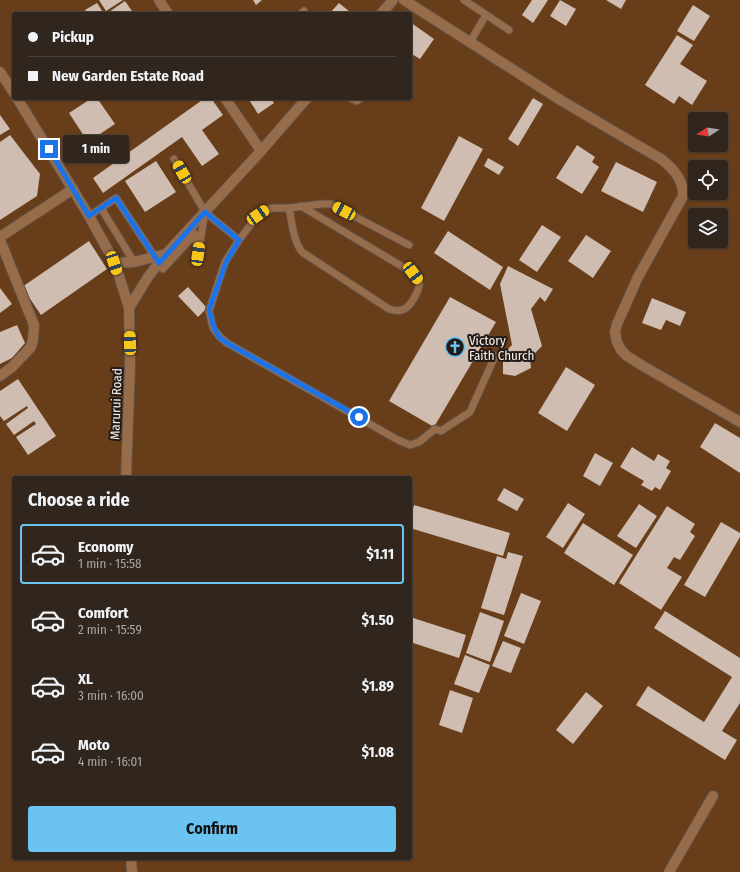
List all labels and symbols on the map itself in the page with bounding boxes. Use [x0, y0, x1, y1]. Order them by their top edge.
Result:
north arrow [688, 112, 728, 152]
callout: 1 min [63, 135, 129, 163]
route end [40, 140, 58, 158]
car [171, 159, 193, 185]
car [331, 200, 357, 222]
car [245, 203, 271, 227]
car [190, 241, 206, 267]
car [105, 250, 123, 276]
car [401, 260, 425, 286]
car [124, 331, 136, 355]
place label: Victory Faith Church [469, 333, 534, 363]
church icon: Victory Faith Church [444, 336, 466, 358]
street label: Marurui Road [107, 368, 125, 440]
route start [350, 408, 368, 426]

